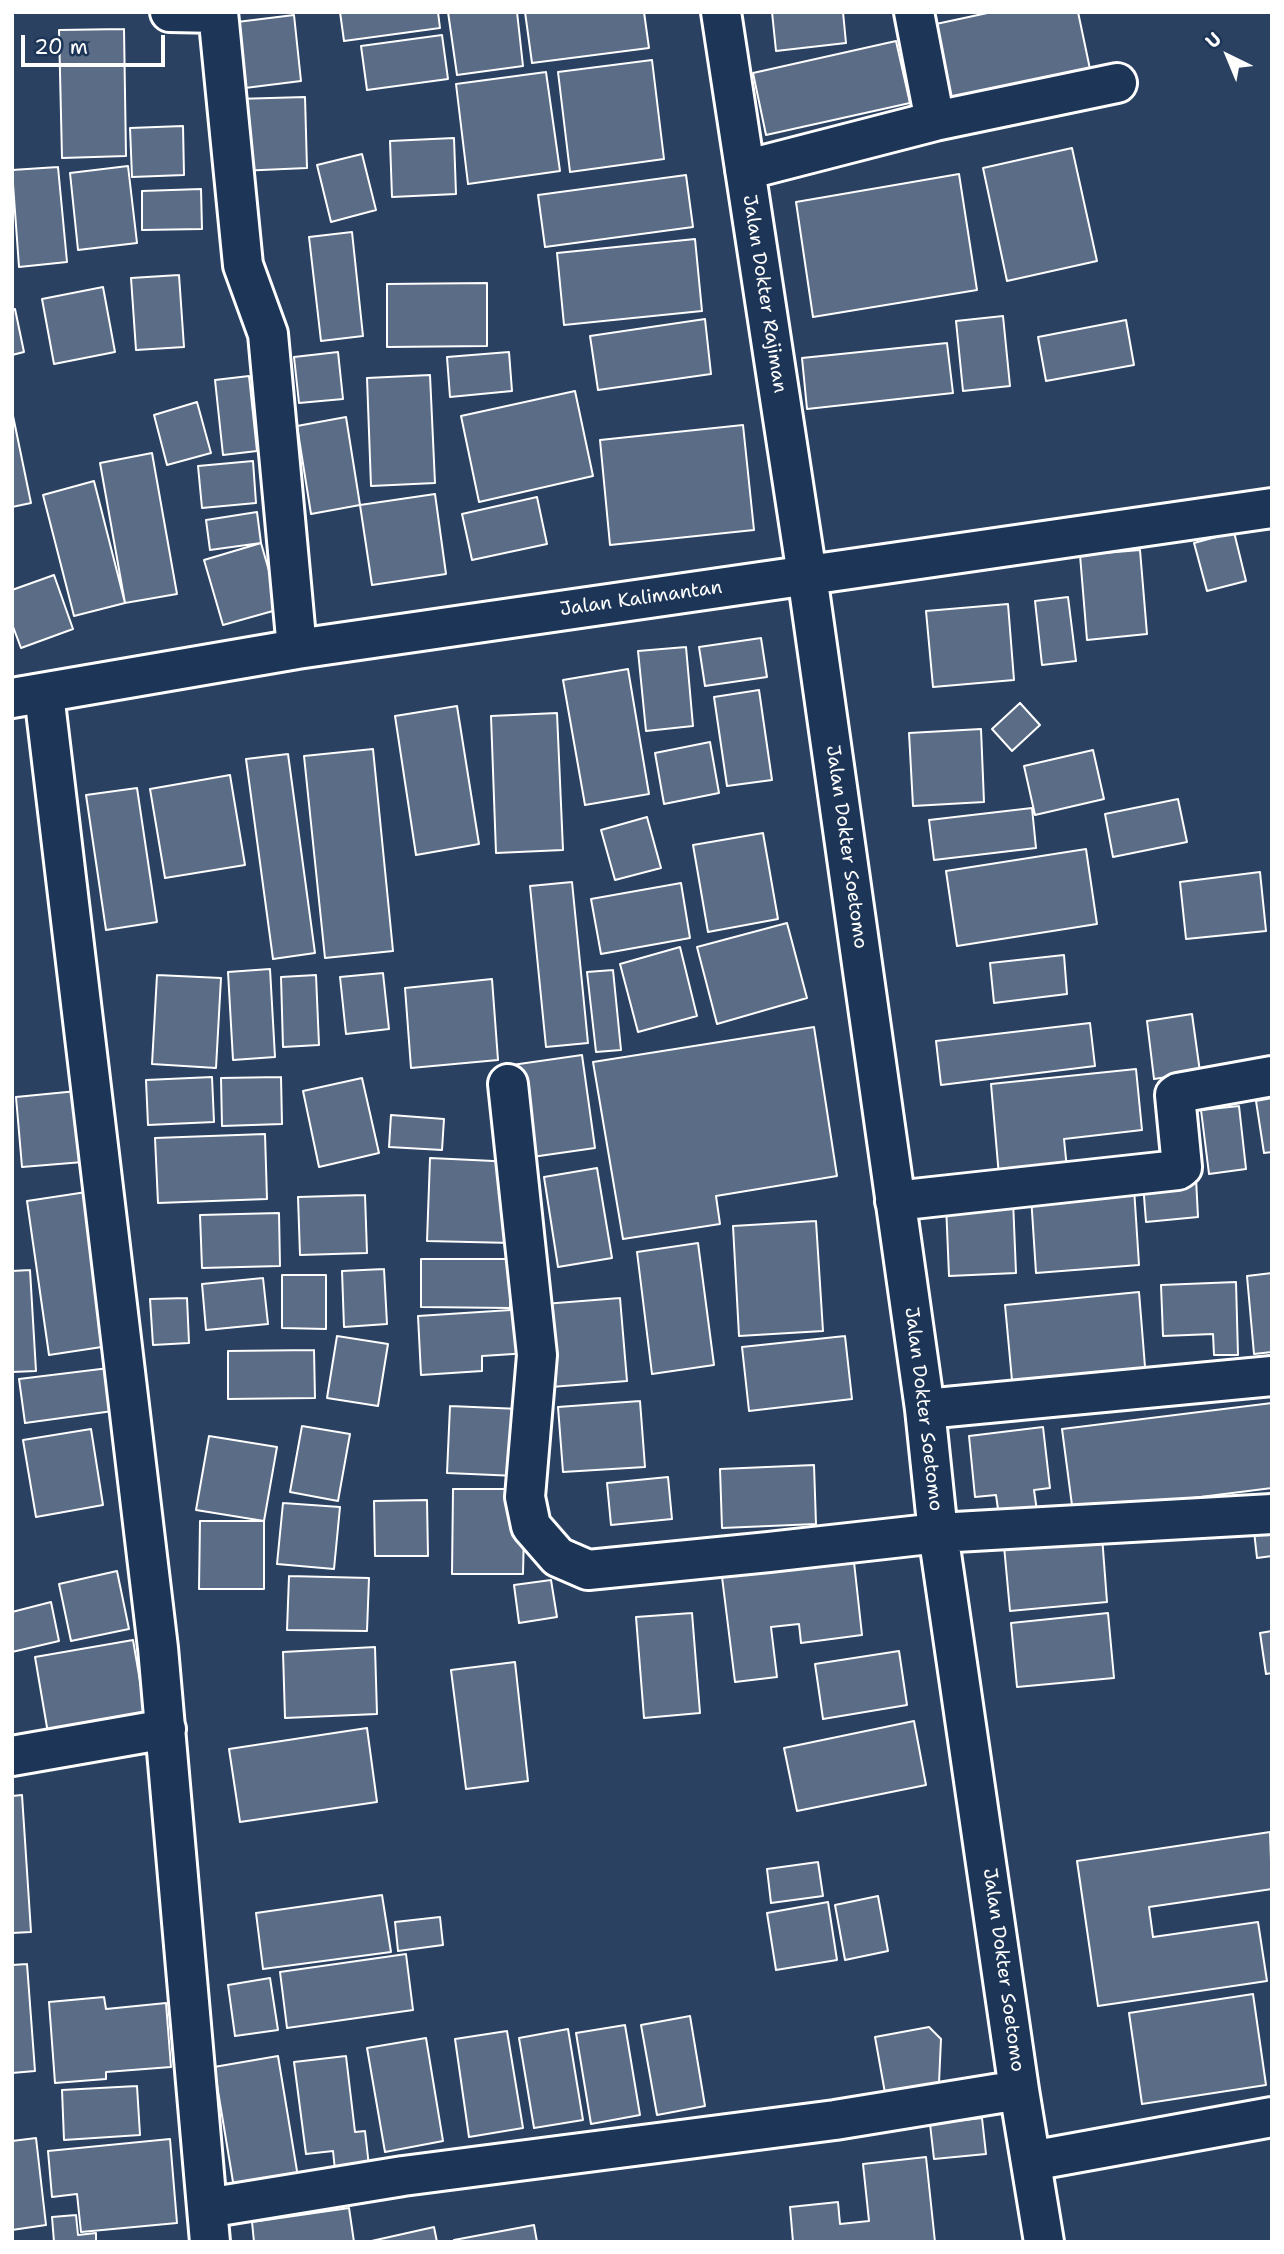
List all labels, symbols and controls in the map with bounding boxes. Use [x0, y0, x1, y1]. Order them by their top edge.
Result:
scale bar [24, 21, 168, 65]
north arrow [1193, 21, 1263, 91]
text: U [1200, 27, 1227, 54]
text: 20 m [34, 33, 88, 61]
street label: Jalan Dokter Rajiman [737, 193, 791, 395]
street label: Jalan Kalimantan [558, 576, 724, 622]
street label: Jalan Dokter Soetomo [820, 744, 872, 950]
street label: Jalan Dokter Soetomo [899, 1306, 947, 1512]
street label: Jalan Dokter Soetomo [977, 1867, 1029, 2073]

